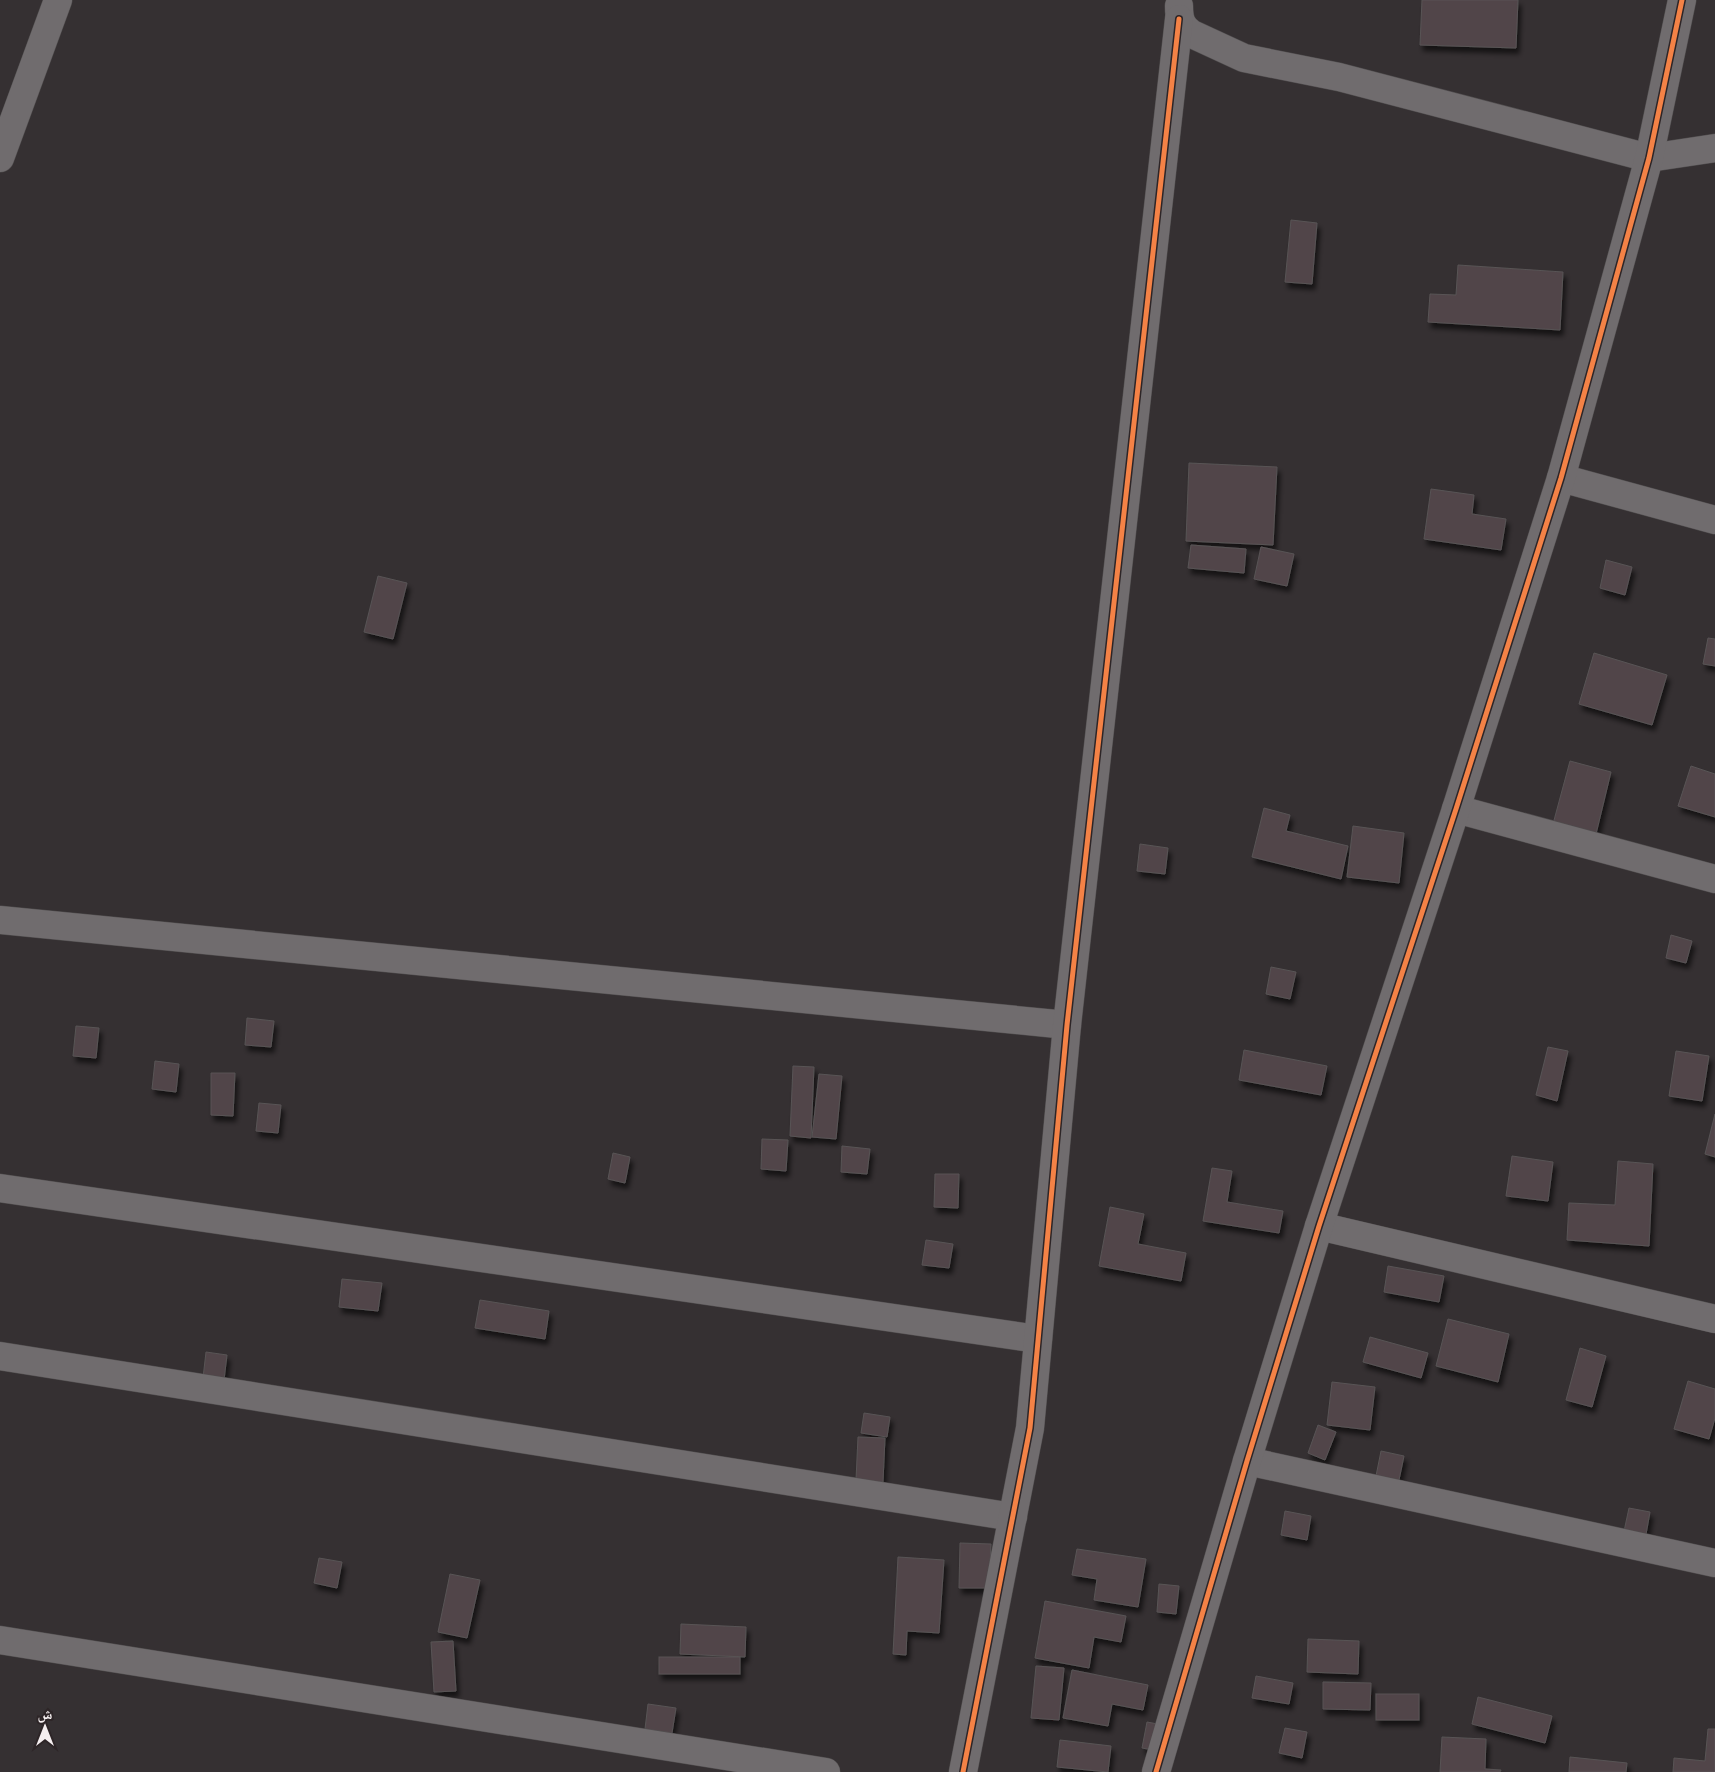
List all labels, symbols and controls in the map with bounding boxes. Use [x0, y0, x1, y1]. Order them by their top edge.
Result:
north arrow [20, 1702, 70, 1752]
text: ش [38, 1705, 53, 1723]

